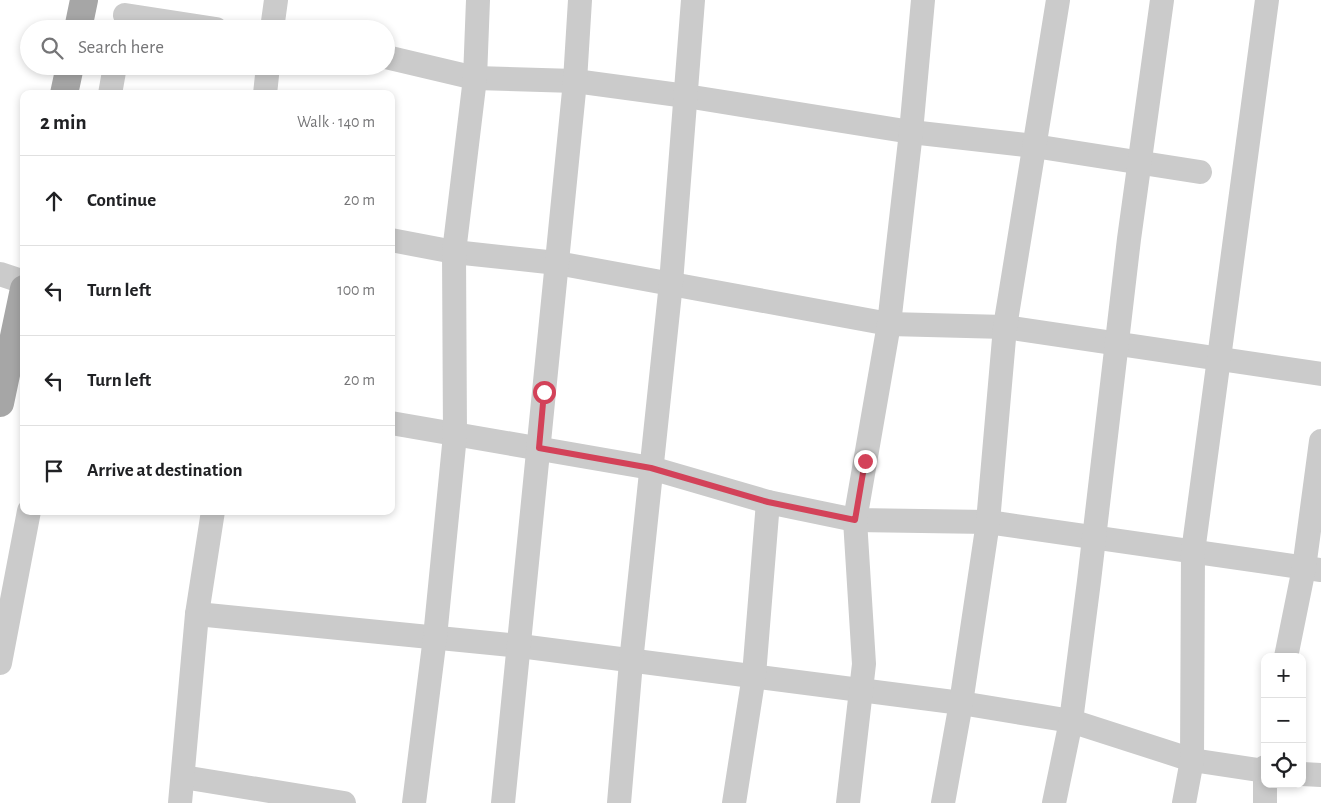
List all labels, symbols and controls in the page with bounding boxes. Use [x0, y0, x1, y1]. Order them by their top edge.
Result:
search box [20, 20, 395, 75]
icon: search [38, 34, 66, 62]
text: Search here [78, 38, 164, 57]
text: 2 min [40, 112, 87, 133]
text: Walk · 140 m [297, 114, 375, 130]
icon: ahead [40, 187, 68, 215]
text: Continue [87, 191, 156, 210]
text: 20 m [344, 192, 375, 208]
icon: left [40, 277, 68, 305]
text: Turn left [87, 281, 151, 300]
text: 100 m [337, 282, 375, 298]
icon: left [40, 367, 68, 395]
text: Turn left [87, 371, 151, 390]
text: 20 m [344, 372, 375, 388]
route start [533, 381, 556, 404]
route end [854, 450, 877, 473]
icon: arrive [40, 457, 68, 485]
text: Arrive at destination [87, 461, 243, 480]
map controls [1261, 653, 1306, 788]
button: + [1261, 653, 1306, 698]
button: − [1261, 698, 1306, 743]
button: locate [1261, 743, 1306, 788]

